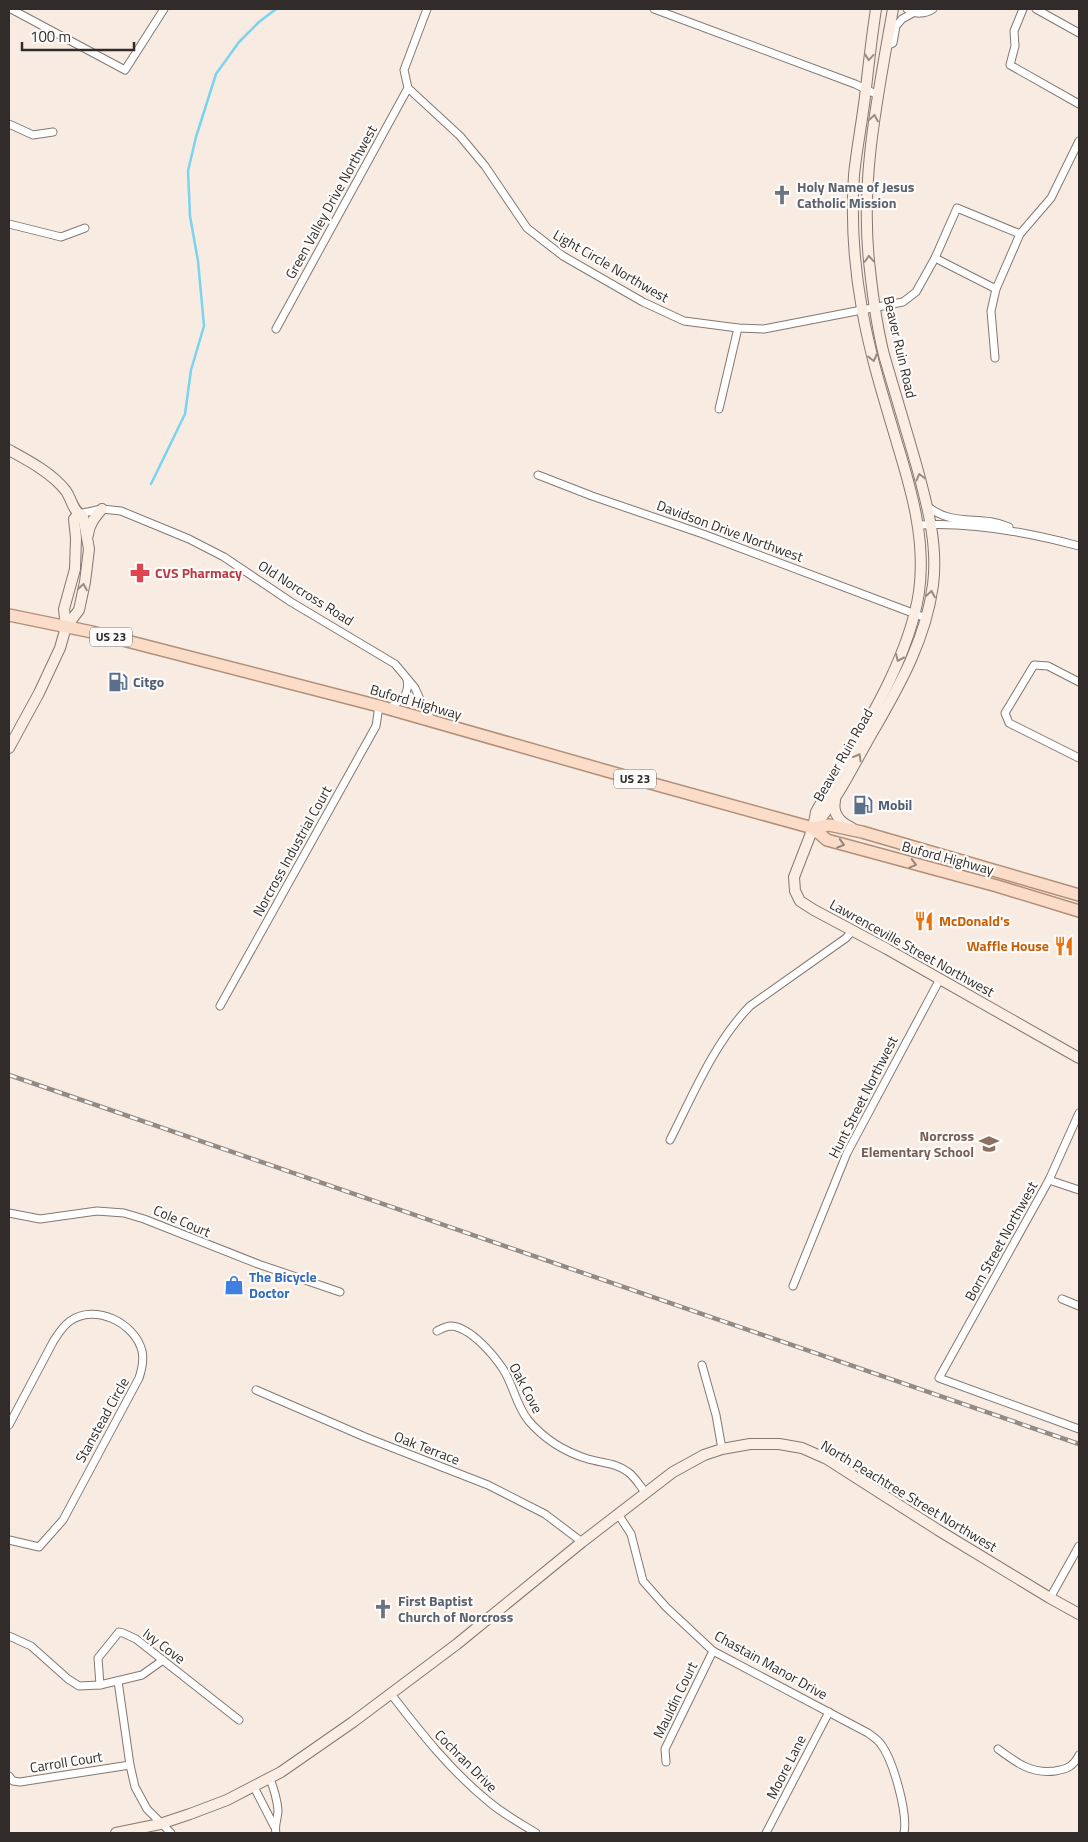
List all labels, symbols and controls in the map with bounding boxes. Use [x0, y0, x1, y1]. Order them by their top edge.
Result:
scale bar [22, 20, 135, 52]
text: 100 m [30, 25, 71, 48]
one-way arrow [864, 53, 875, 61]
one-way arrow [869, 114, 879, 122]
street label: Green Valley Drive Northwest [279, 121, 382, 282]
place label: Holy Name of Jesus Catholic Mission [797, 176, 915, 213]
church icon: Holy Name of Jesus Catholic Mission [771, 184, 793, 206]
street label: Light Circle Northwest [550, 224, 673, 307]
one-way arrow [863, 255, 874, 263]
street label: Beaver Ruin Road [879, 294, 922, 400]
one-way arrow [867, 353, 878, 362]
one-way arrow [915, 474, 925, 482]
street label: Davidson Drive Northwest [654, 494, 806, 567]
street label: Old Norcross Road [254, 555, 358, 630]
pharmacy icon: CVS Pharmacy [129, 562, 151, 584]
place label: CVS Pharmacy [155, 562, 242, 583]
one-way arrow [78, 582, 88, 591]
one-way arrow [926, 590, 936, 598]
road number: US 23 [90, 628, 132, 646]
one-way arrow [895, 653, 905, 662]
fuel station icon: Citgo [107, 671, 129, 693]
place label: Citgo [133, 671, 164, 692]
street label: Buford Highway [368, 678, 465, 725]
street label: Beaver Ruin Road [807, 704, 878, 805]
one-way arrow [852, 754, 862, 763]
road number: US 23 [614, 770, 656, 789]
street label: Norcross Industrial Court [247, 782, 336, 920]
fuel station icon: Mobil [852, 794, 874, 816]
place label: Mobil [878, 794, 912, 815]
street label: Buford Highway [900, 835, 997, 880]
one-way arrow [836, 838, 844, 848]
one-way arrow [908, 859, 916, 869]
street label: Lawrenceville Street Northwest [826, 893, 998, 1002]
restaurant icon: McDonald's [913, 910, 935, 932]
place label: McDonald's [939, 910, 1010, 931]
place label: Waffle House [967, 935, 1049, 956]
restaurant icon: Waffle House [1053, 935, 1075, 957]
street label: Hunt Street Northwest [823, 1032, 903, 1162]
place label: Norcross Elementary School [861, 1125, 974, 1162]
school or university icon: Norcross Elementary School [978, 1133, 1000, 1155]
street label: Born Street Northwest [959, 1177, 1042, 1304]
street label: Cole Court [150, 1199, 214, 1242]
place label: The Bicycle Doctor [249, 1266, 317, 1303]
shop icon: The Bicycle Doctor [223, 1274, 245, 1296]
street label: Oak Cove [504, 1359, 548, 1417]
street label: Stanstead Circle [69, 1373, 134, 1466]
street label: Oak Terrace [391, 1425, 463, 1470]
street label: North Peachtree Street Northwest [817, 1435, 1001, 1557]
place label: First Baptist Church of Norcross [398, 1590, 514, 1627]
church icon: First Baptist Church of Norcross [372, 1598, 394, 1620]
street label: Ivy Cove [139, 1623, 190, 1669]
street label: Chastain Manor Drive [711, 1625, 832, 1704]
street label: Mauldin Court [647, 1658, 702, 1741]
street label: Cochran Drive [430, 1724, 503, 1797]
street label: Moore Lane [760, 1731, 811, 1803]
street label: Carroll Court [28, 1745, 104, 1778]

